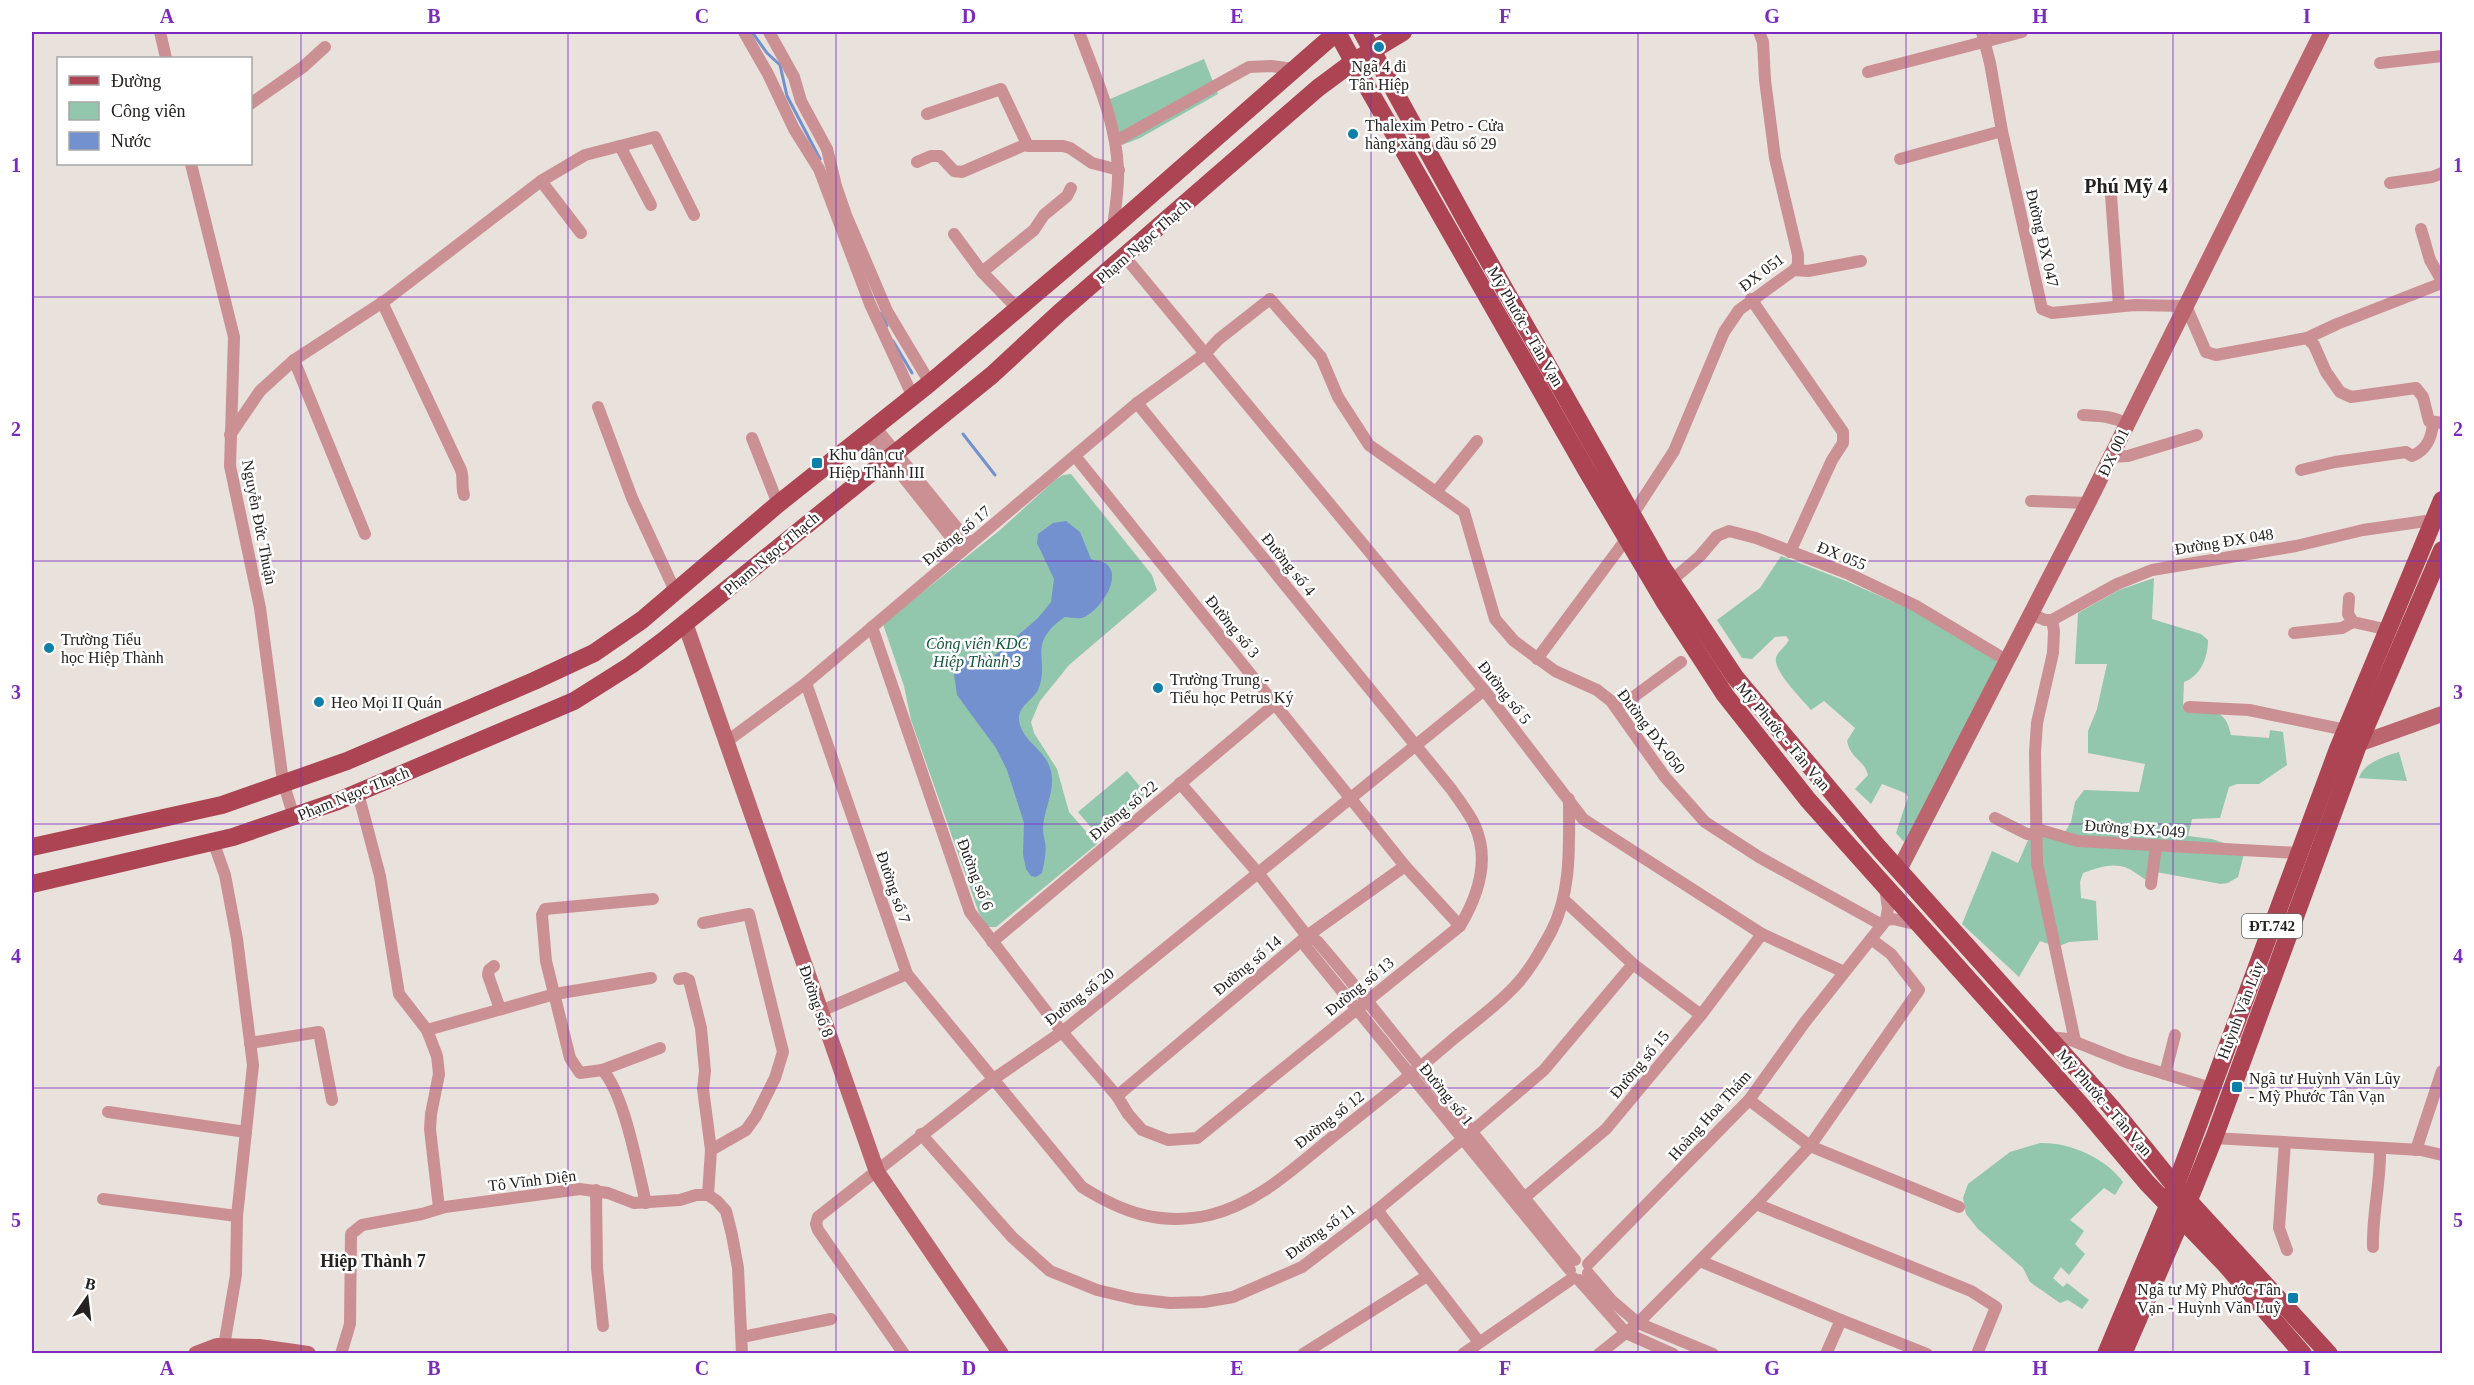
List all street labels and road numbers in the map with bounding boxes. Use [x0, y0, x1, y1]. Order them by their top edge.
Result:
street label: Đường ĐX 047 [2022, 188, 2062, 289]
street label: Phạm Ngọc Thạch [1093, 196, 1194, 288]
street label: ĐX 051 [1736, 250, 1787, 295]
street label: Mỹ Phước - Tân Vạn [1483, 263, 1567, 390]
street label: ĐX 001 [2095, 426, 2132, 479]
street label: Nguyễn Đức Thuận [238, 458, 280, 586]
street label: Đường số 17 [919, 502, 994, 569]
street label: Phạm Ngọc Thạch [720, 509, 823, 599]
street label: Đường ĐX 048 [2173, 525, 2275, 559]
street label: Đường số 4 [1258, 530, 1319, 599]
street label: ĐX 055 [1815, 538, 1869, 573]
street label: Đường số 3 [1202, 592, 1263, 661]
street label: Đường số 5 [1474, 658, 1534, 728]
street label: Mỹ Phước - Tân Vạn [1733, 679, 1834, 794]
street label: Đường ĐX-050 [1614, 686, 1689, 777]
street label: Phạm Ngọc Thạch [295, 763, 412, 825]
street label: Đường số 22 [1086, 777, 1161, 844]
street label: Đường ĐX-049 [2084, 816, 2186, 842]
street label: Đường số 6 [953, 836, 997, 913]
street label: Đường số 7 [872, 849, 914, 926]
road number: ĐT.742 [2242, 914, 2302, 938]
street label: Đường số 14 [1210, 932, 1285, 999]
street label: Đường số 13 [1322, 954, 1398, 1020]
street label: Huỳnh Văn Lũy [2214, 959, 2268, 1062]
street label: Đường số 8 [795, 963, 837, 1040]
street label: Đường số 20 [1041, 964, 1118, 1029]
street label: Đường số 15 [1606, 1027, 1673, 1102]
street label: Mỹ Phước - Tân Vạn [2053, 1046, 2156, 1160]
street label: Đường số 1 [1416, 1060, 1477, 1129]
street label: Hoàng Hoa Thám [1665, 1067, 1755, 1164]
street label: Đường số 12 [1291, 1087, 1368, 1152]
street label: Tô Vĩnh Diện [487, 1167, 577, 1194]
street label: Đường số 11 [1282, 1200, 1359, 1263]

